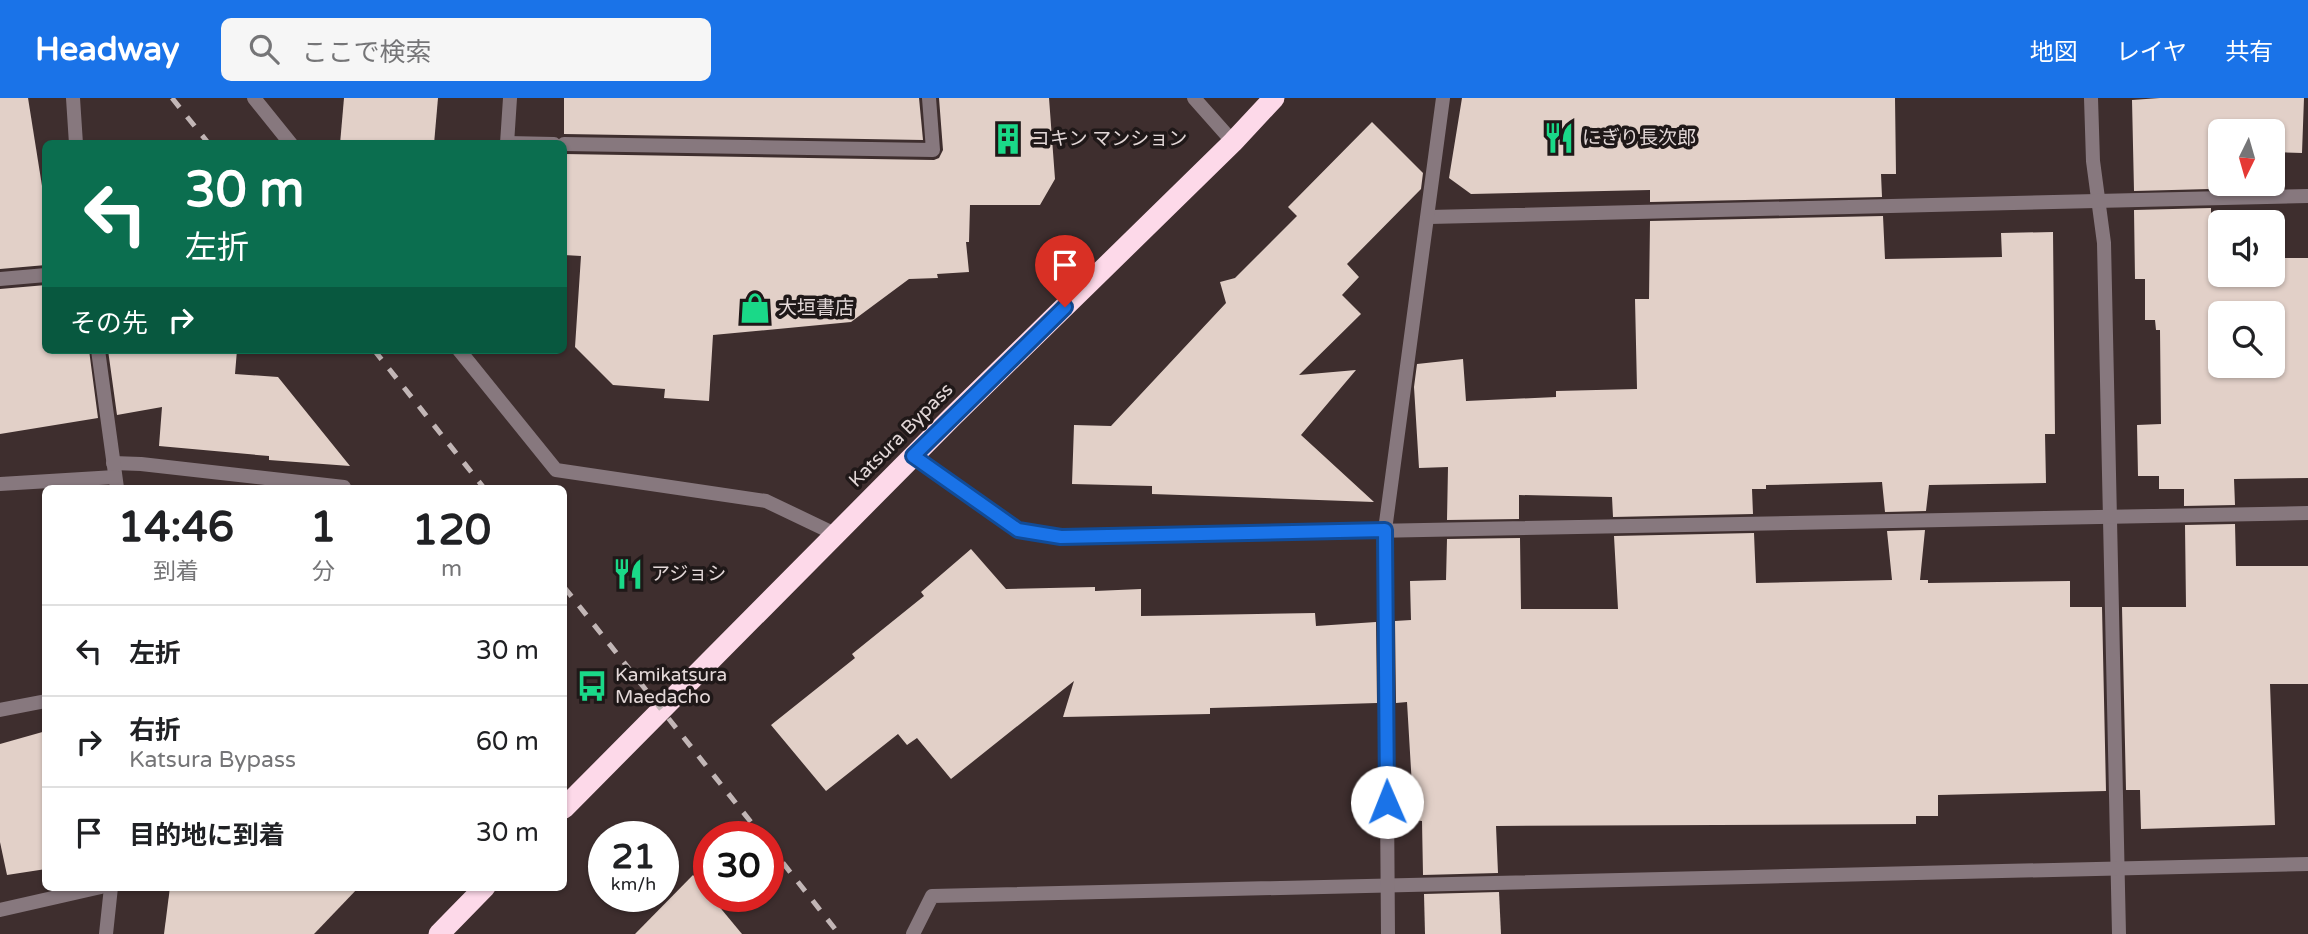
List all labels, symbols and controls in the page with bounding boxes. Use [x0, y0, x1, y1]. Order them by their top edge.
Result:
search box [221, 18, 711, 81]
text: Headway [35, 30, 179, 69]
icon: search [245, 30, 283, 68]
text: ここで検索 [301, 37, 431, 68]
text: 地図 [2030, 38, 2078, 67]
text: レイヤ [2116, 38, 2187, 67]
text: 共有 [2225, 38, 2273, 67]
north arrow [2208, 119, 2286, 196]
map controls [2208, 119, 2285, 378]
restaurant icon: にぎり長次郎 [1542, 121, 1576, 155]
building icon: コキン マンション [991, 122, 1025, 156]
place label: にぎり長次郎 [1582, 127, 1696, 149]
place label: コキン マンション [1031, 128, 1187, 150]
text: 30 m [185, 161, 304, 220]
icon: left [70, 168, 161, 259]
button: sound [2208, 210, 2285, 287]
text: 左折 [185, 229, 249, 267]
pin [1035, 235, 1095, 307]
icon: arrive [1046, 246, 1084, 284]
shop icon: 大垣書店 [738, 291, 772, 325]
place label: 大垣書店 [778, 297, 854, 319]
icon: right [162, 301, 200, 339]
button: search [2208, 301, 2285, 378]
text: その先 [70, 308, 148, 339]
street label: Katsura Bypass [844, 378, 958, 492]
text: 14:46 [118, 502, 234, 553]
text: 1 [310, 502, 336, 553]
text: 120 [412, 505, 491, 556]
text: m [441, 555, 462, 583]
restaurant icon: アジョシ [611, 557, 645, 591]
text: 到着 [153, 558, 199, 586]
text: 分 [312, 558, 335, 586]
place label: アジョシ [651, 563, 726, 585]
icon: left [70, 632, 108, 670]
text: 30 m [476, 635, 539, 666]
text: 左折 [129, 638, 181, 669]
place label: Kamikatsura Maedacho [615, 664, 727, 708]
bus stop icon: Kamikatsura Maedacho [575, 669, 609, 703]
text: 右折 [129, 715, 181, 746]
icon: right [70, 723, 108, 761]
text: 60 m [476, 726, 539, 757]
text: Katsura Bypass [129, 746, 296, 774]
position arrow [1350, 765, 1424, 839]
icon: arrive [70, 814, 108, 852]
text: 30 m [476, 817, 539, 848]
text: 目的地に到着 [129, 820, 285, 851]
speed limit sign: 30 [693, 821, 784, 912]
text: 21 [612, 836, 655, 878]
text: km/h [611, 873, 656, 895]

